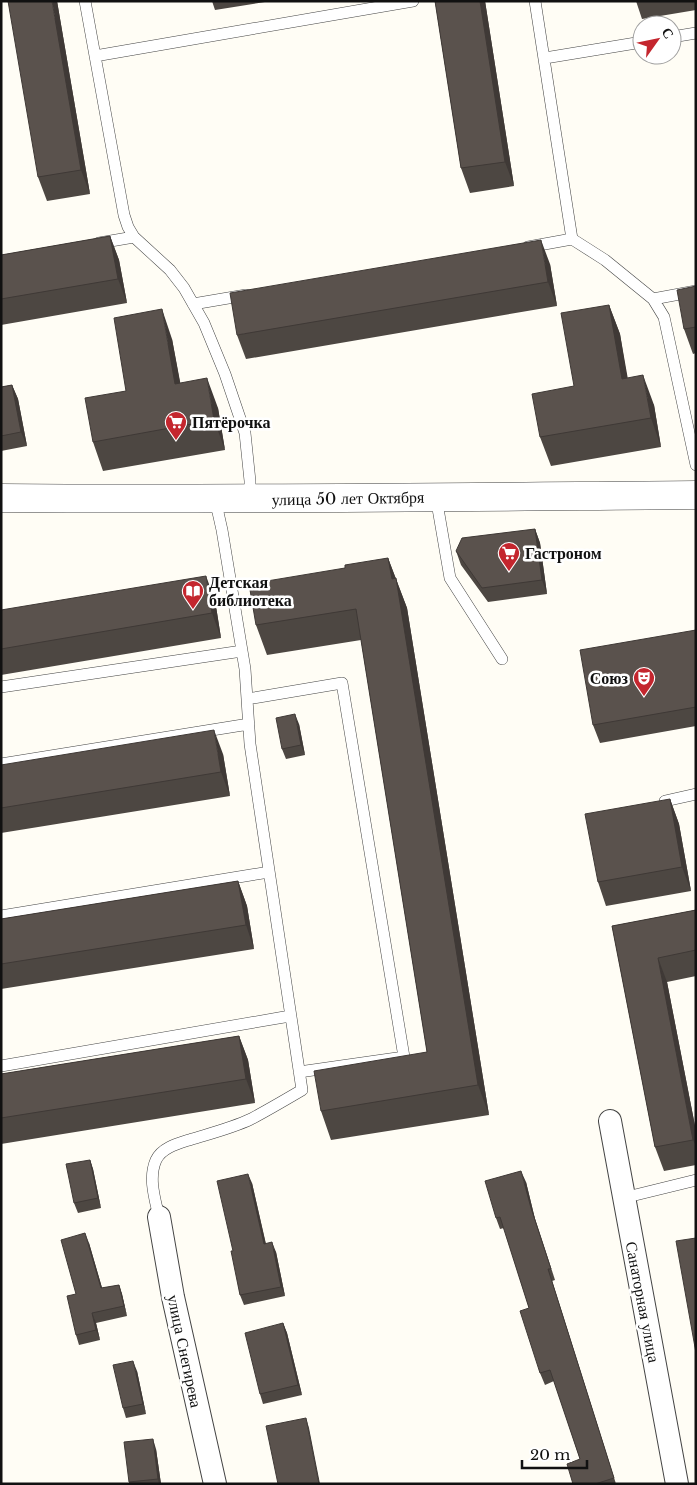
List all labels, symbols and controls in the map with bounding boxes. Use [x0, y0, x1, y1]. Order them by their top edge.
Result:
north arrow [632, 15, 682, 65]
text: С [658, 24, 678, 42]
supermarket icon: Пятёрочка [164, 410, 188, 441]
place label: Пятёрочка [192, 412, 271, 432]
street label: улица 50 лет Октября [272, 487, 425, 509]
supermarket icon: Гастроном [497, 541, 521, 572]
place label: Гастроном [525, 543, 602, 563]
place label: Детская библиотека [209, 572, 292, 610]
library icon: Детская библиотека [181, 579, 205, 610]
theatre icon: Союз [632, 666, 656, 697]
place label: Союз [590, 668, 629, 688]
street label: Санаторная улица [621, 1240, 665, 1364]
street label: улица Снегирева [163, 1293, 207, 1409]
scale bar [522, 1438, 587, 1470]
text: 20 m [530, 1445, 570, 1464]

